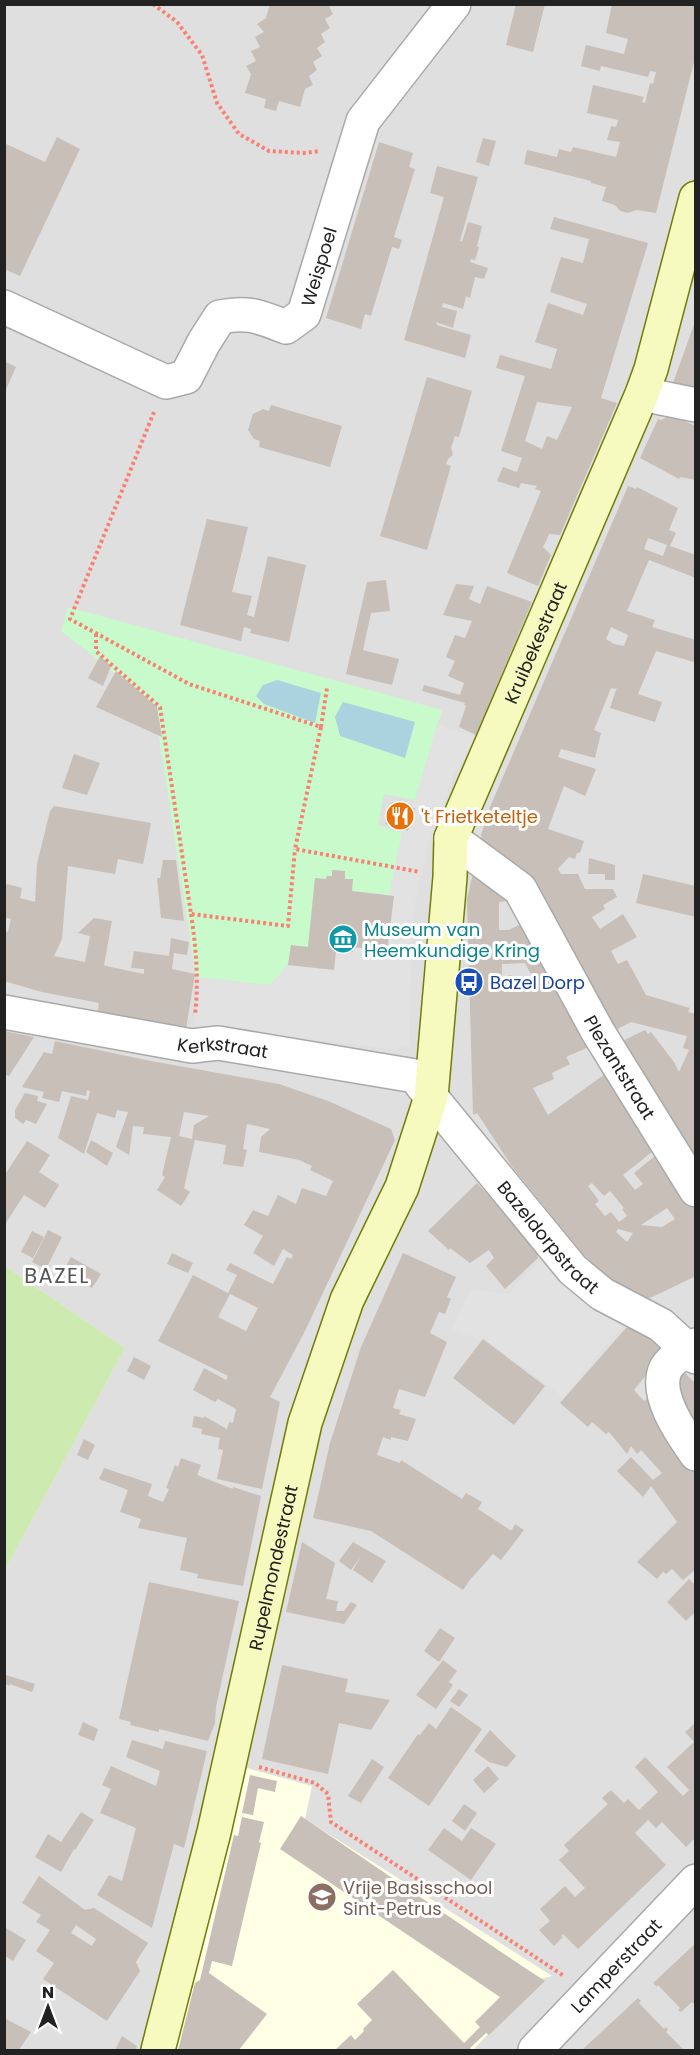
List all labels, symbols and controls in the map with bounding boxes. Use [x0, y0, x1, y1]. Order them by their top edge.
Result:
street label: Weispoel [295, 224, 342, 309]
street label: Kruibekestraat [498, 577, 572, 707]
restaurant icon: 't Frietketeltje [384, 800, 416, 832]
place label: 't Frietketeltje [421, 804, 538, 829]
place label: Museum van Heemkundige Kring [364, 917, 540, 963]
museum icon: Museum van Heemkundige Kring [327, 923, 359, 955]
bus stop icon: Bazel Dorp [453, 966, 485, 998]
place label: Bazel Dorp [490, 970, 585, 995]
street label: Plezantstraat [579, 1010, 662, 1124]
street label: Kerkstraat [175, 1030, 270, 1064]
street label: Bazeldorpstraat [492, 1175, 605, 1299]
district label: BAZEL [24, 1261, 90, 1290]
street label: Rupelmondestraat [242, 1482, 303, 1653]
place label: Vrije Basisschool Sint-Petrus [343, 1875, 492, 1921]
school or university icon: Vrije Basisschool Sint-Petrus [306, 1881, 338, 1913]
street label: Lamperstraat [565, 1912, 667, 2018]
north arrow [18, 1977, 78, 2037]
text: N [42, 1981, 54, 2004]

